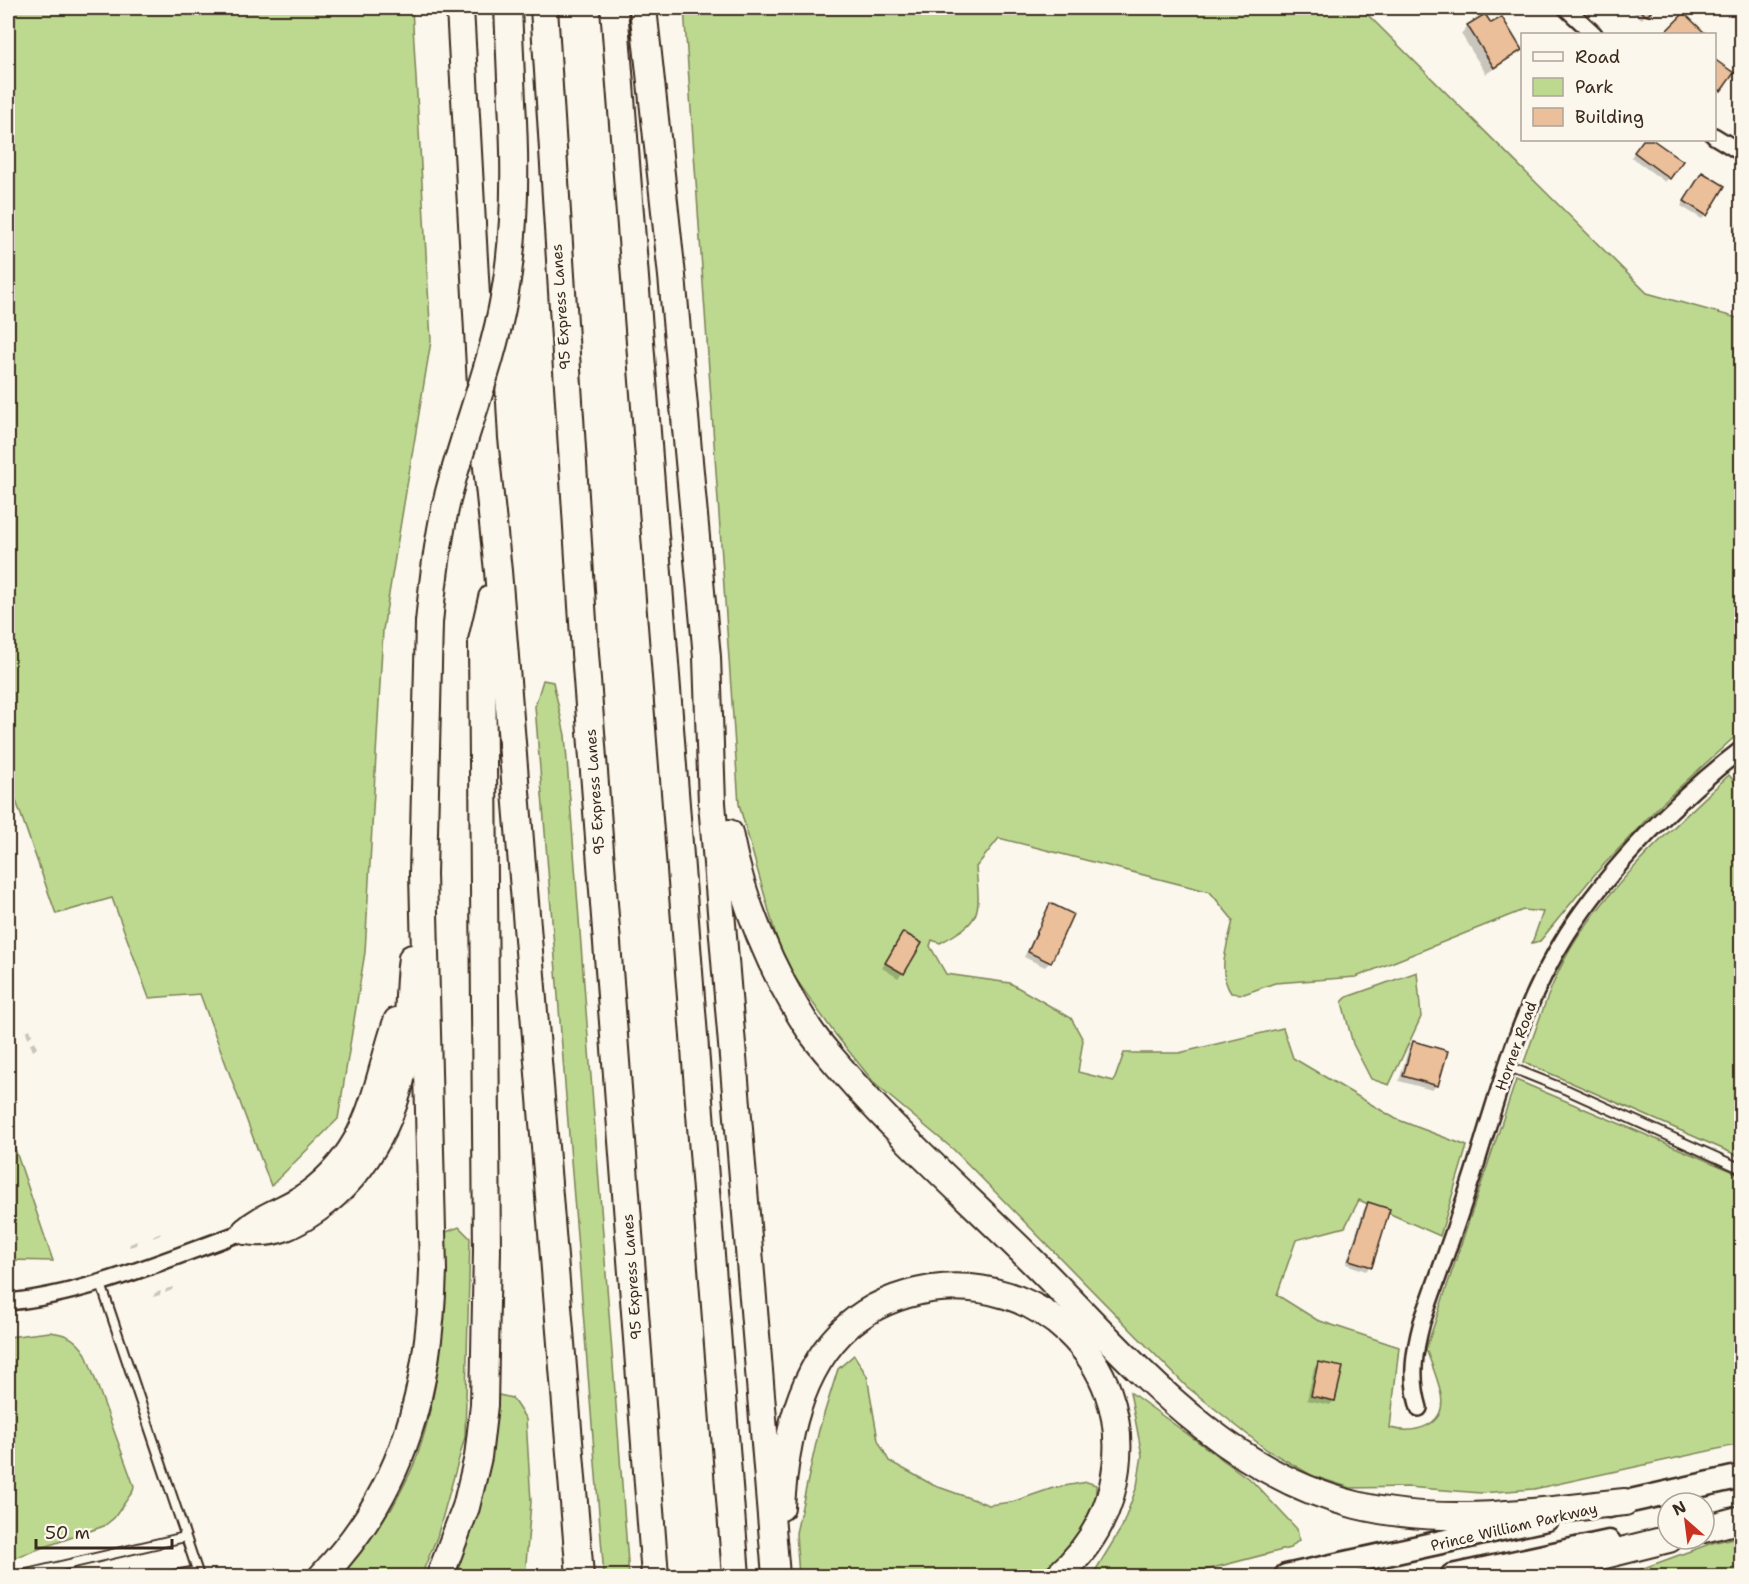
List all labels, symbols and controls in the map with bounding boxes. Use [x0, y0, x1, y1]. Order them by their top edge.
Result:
legend [1521, 33, 1716, 141]
text: Road [1575, 45, 1620, 69]
text: Park [1575, 75, 1614, 99]
text: Building [1575, 105, 1644, 129]
street label: 95 Express Lanes [547, 243, 575, 371]
street label: 95 Express Lanes [581, 728, 609, 856]
street label: Horner Road [1491, 998, 1542, 1093]
street label: 95 Express Lanes [618, 1213, 646, 1341]
north arrow [1656, 1491, 1716, 1551]
text: N [1669, 1496, 1690, 1520]
street label: Prince William Parkway [1429, 1498, 1599, 1556]
scale bar [36, 1512, 172, 1550]
text: 50 m [45, 1521, 90, 1545]

